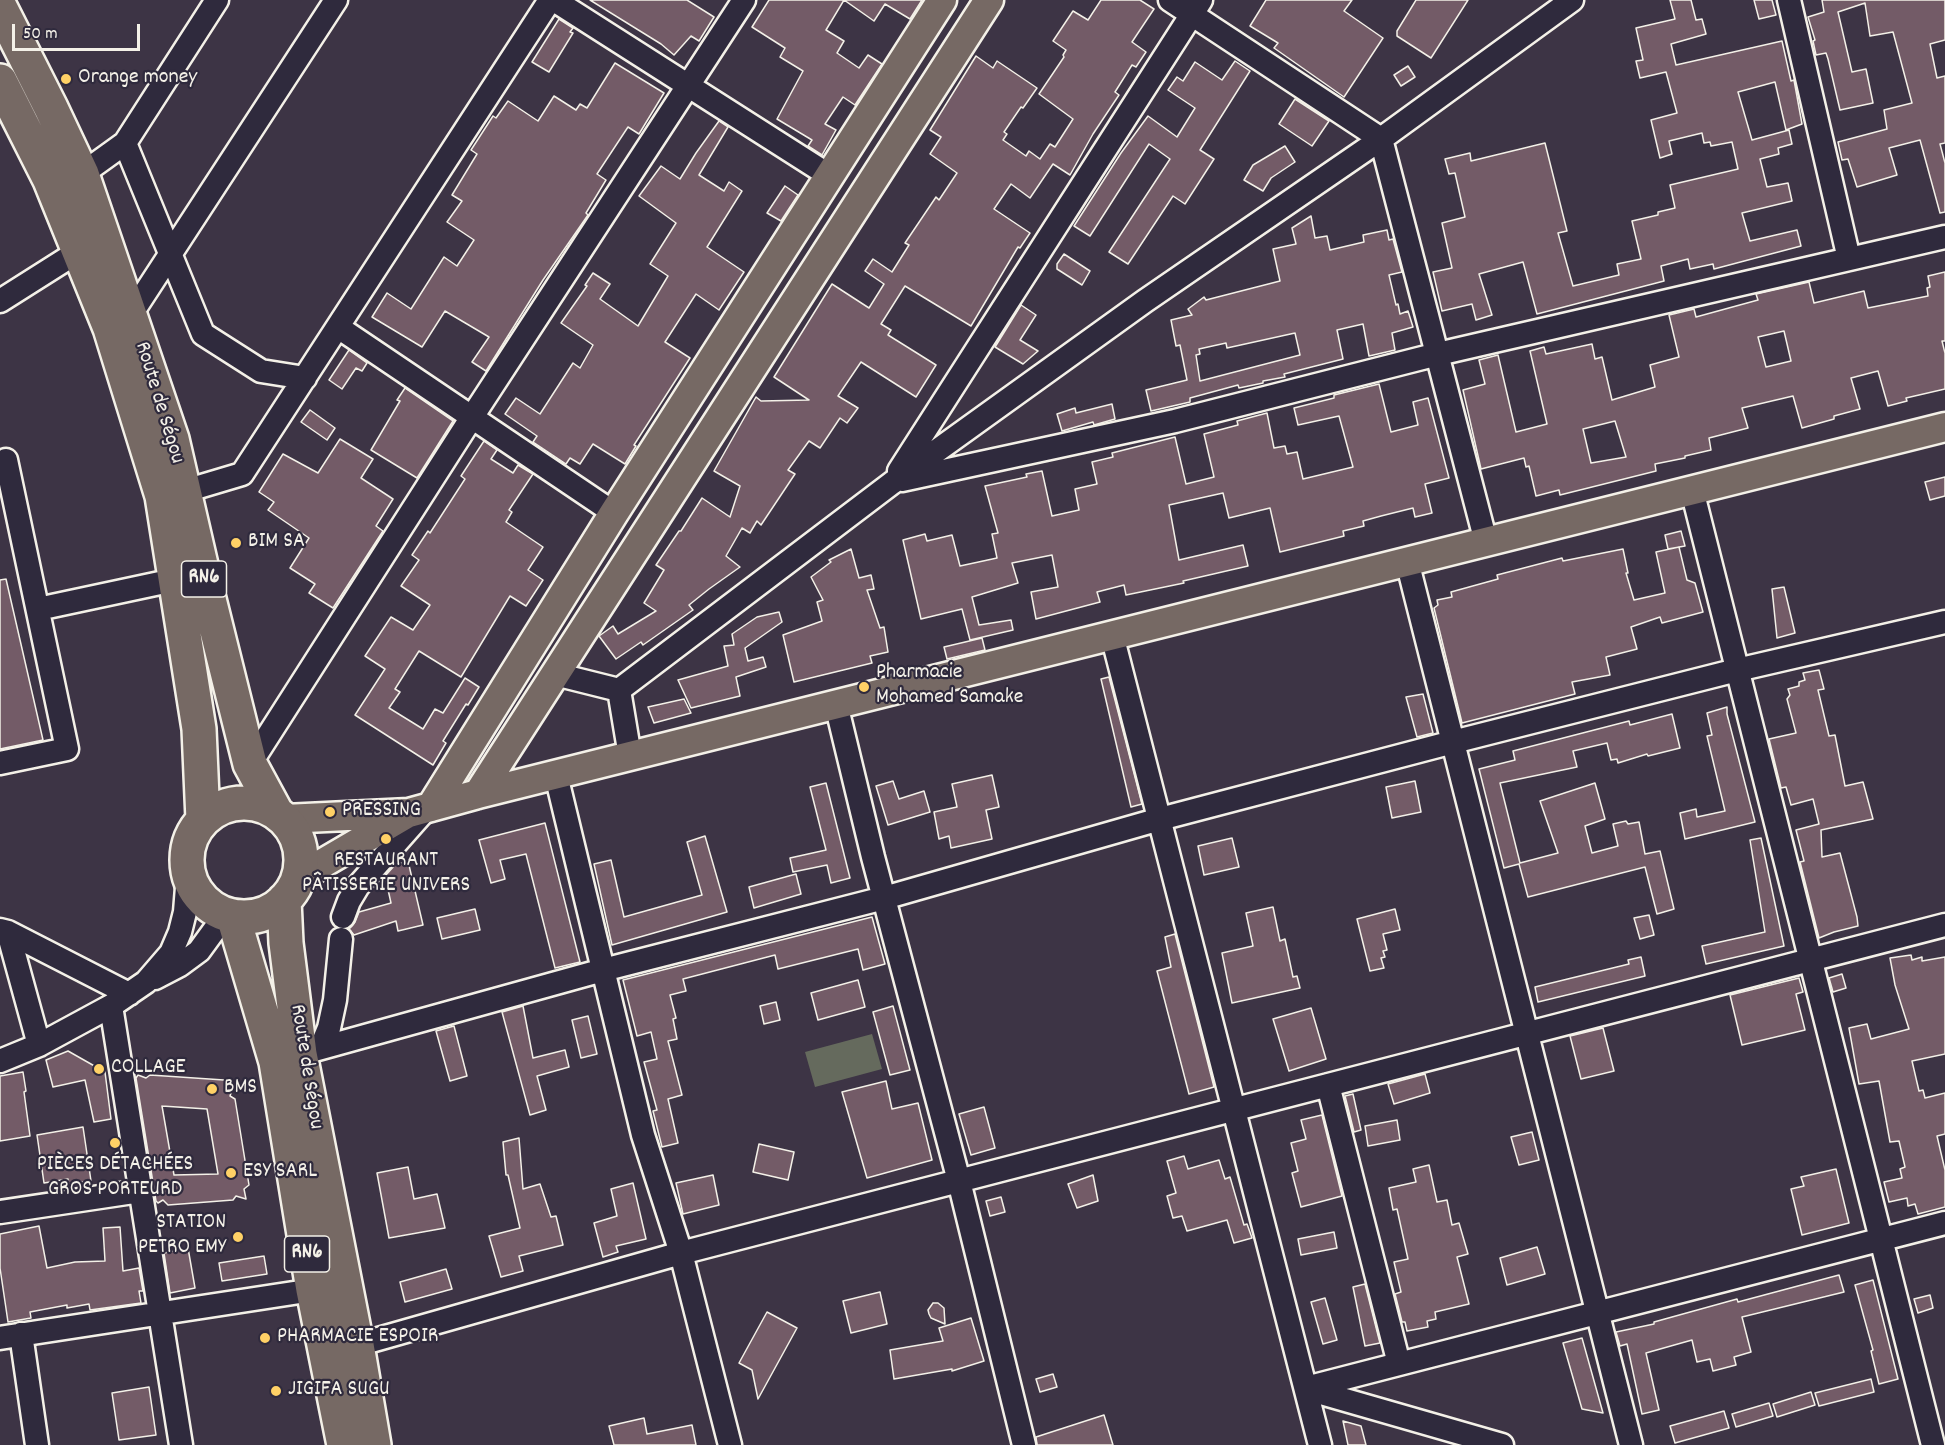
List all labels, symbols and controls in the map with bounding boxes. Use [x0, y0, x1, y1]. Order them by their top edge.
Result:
scale bar [15, 12, 142, 50]
text: 50 m [23, 22, 58, 47]
place label: Orange money [78, 66, 197, 92]
marker: Orange money [59, 72, 73, 86]
street label: Route de Ségou [127, 339, 189, 467]
place label: BIM SA [248, 530, 305, 556]
marker: BIM SA [229, 536, 243, 550]
road number: RN6 [182, 561, 226, 597]
place label: Pharmacie Mohamed Samake [876, 661, 1023, 712]
marker: Pharmacie Mohamed Samake [857, 680, 871, 694]
place label: PRESSING [342, 799, 421, 825]
marker: PRESSING [323, 805, 337, 819]
marker: RESTAURANT PÂTISSERIE UNIVERS [379, 832, 393, 846]
place label: RESTAURANT PÂTISSERIE UNIVERS [302, 849, 470, 900]
street label: Route de Ségou [282, 1003, 328, 1131]
place label: COLLAGE [111, 1056, 186, 1082]
marker: COLLAGE [92, 1062, 106, 1076]
place label: BMS [224, 1076, 257, 1102]
marker: BMS [205, 1082, 219, 1096]
marker: PIÈCES DÉTACHÉES GROS PORTEURD [108, 1136, 122, 1150]
place label: PIÈCES DÉTACHÉES GROS PORTEURD [37, 1153, 193, 1204]
place label: ESY SARL [243, 1160, 317, 1186]
marker: ESY SARL [224, 1166, 238, 1180]
place label: STATION PETRO EMY [138, 1211, 226, 1262]
marker: STATION PETRO EMY [231, 1230, 245, 1244]
road number: RN6 [284, 1236, 330, 1272]
place label: PHARMACIE ESPOIR [277, 1325, 438, 1351]
marker: PHARMACIE ESPOIR [258, 1331, 272, 1345]
place label: JIGIFA SUGU [288, 1378, 390, 1404]
marker: JIGIFA SUGU [269, 1384, 283, 1398]

